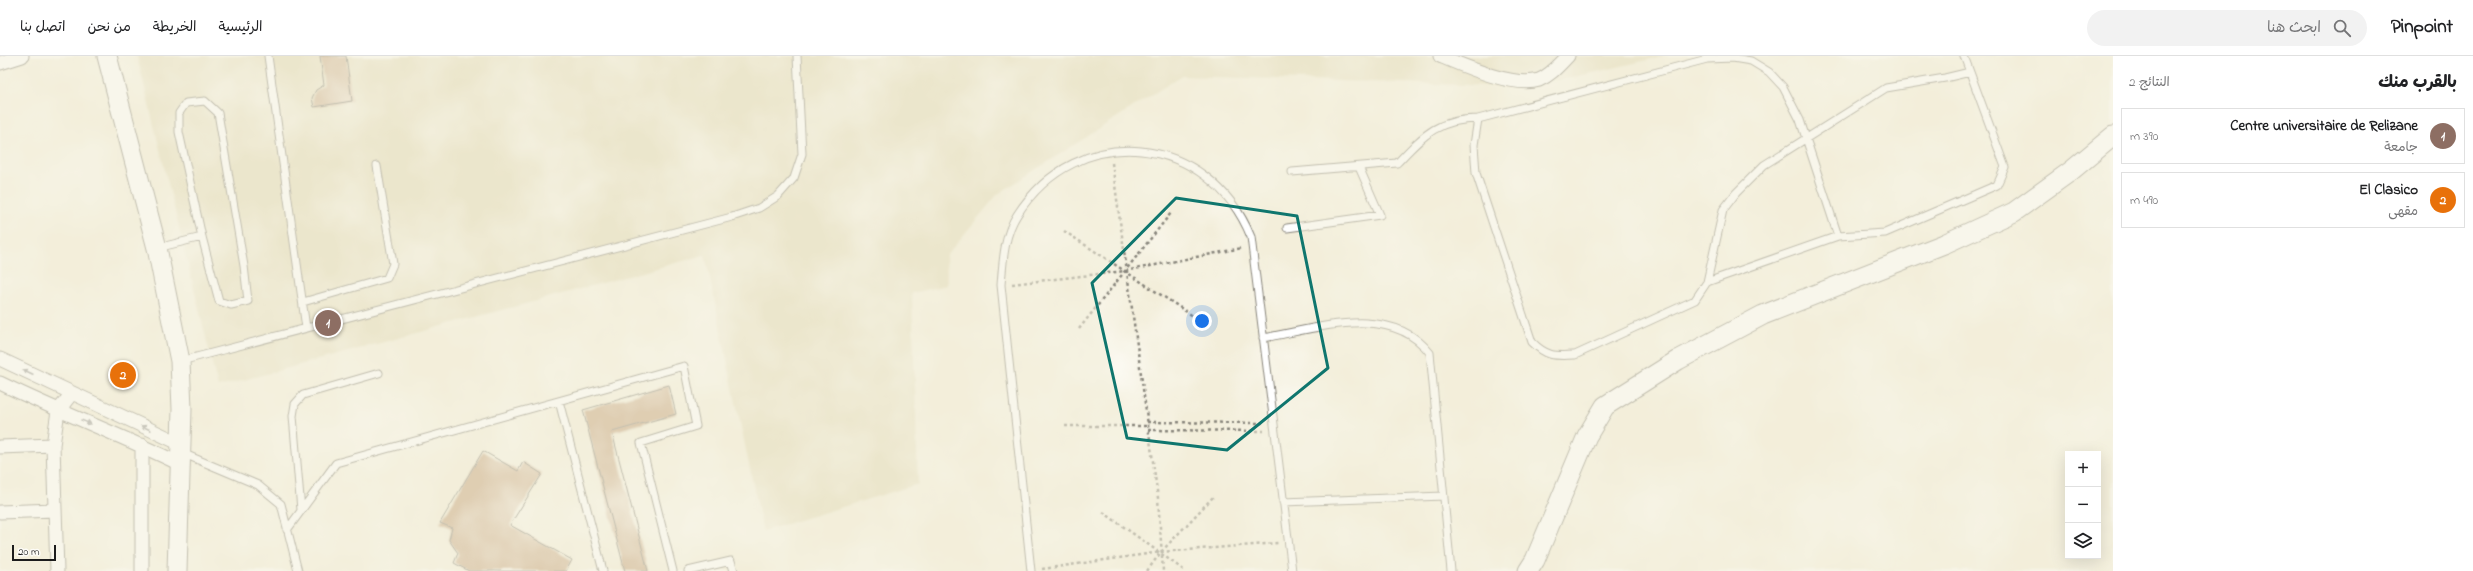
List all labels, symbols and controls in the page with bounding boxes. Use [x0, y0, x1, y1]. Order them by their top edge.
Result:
search box [2087, 10, 2367, 46]
text: Pinpoint [2391, 14, 2453, 41]
text: اتصل بنا [20, 17, 65, 38]
text: من نحن [87, 17, 131, 38]
text: الخريطة [153, 17, 197, 38]
text: الرئيسية [219, 17, 263, 38]
text: ابحث هنا [2267, 17, 2321, 39]
icon: search [2331, 17, 2353, 39]
text: بالقرب منك [2378, 70, 2457, 95]
text: النتائج: 2 [2129, 73, 2170, 92]
text: Centre universitaire de Relizane [2230, 115, 2418, 137]
text: 390 m [2130, 127, 2158, 146]
text: 1 [2441, 127, 2445, 146]
text: جامعة [2384, 138, 2418, 157]
text: El Clasico [2359, 179, 2418, 201]
text: 490 m [2130, 191, 2158, 210]
text: 2 [2440, 191, 2446, 210]
text: مقهى [2388, 202, 2418, 221]
pin: 1 [315, 308, 341, 338]
your location [1192, 311, 1212, 331]
pin: 2 [110, 360, 136, 390]
one-way arrow [22, 369, 34, 375]
one-way arrow [81, 420, 93, 426]
one-way arrow [140, 425, 151, 431]
map controls [2065, 451, 2101, 559]
button: + [2065, 451, 2101, 487]
button: − [2065, 487, 2101, 523]
button: layers [2065, 523, 2101, 559]
scale bar [12, 543, 56, 562]
text: 20 m [18, 544, 40, 560]

